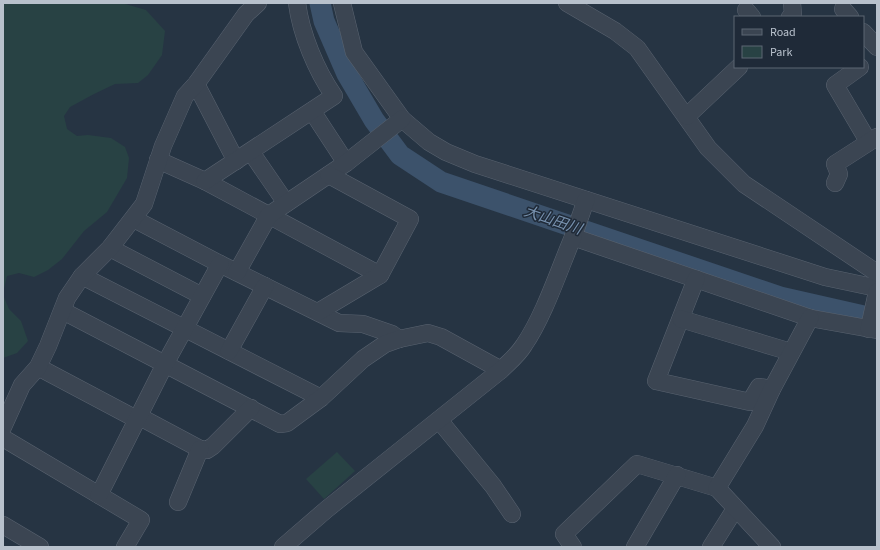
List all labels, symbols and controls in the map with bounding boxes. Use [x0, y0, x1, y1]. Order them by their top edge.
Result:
legend [734, 16, 864, 68]
text: Road [770, 24, 796, 41]
text: Park [770, 44, 792, 61]
water label: 大山田川 [521, 201, 587, 241]

